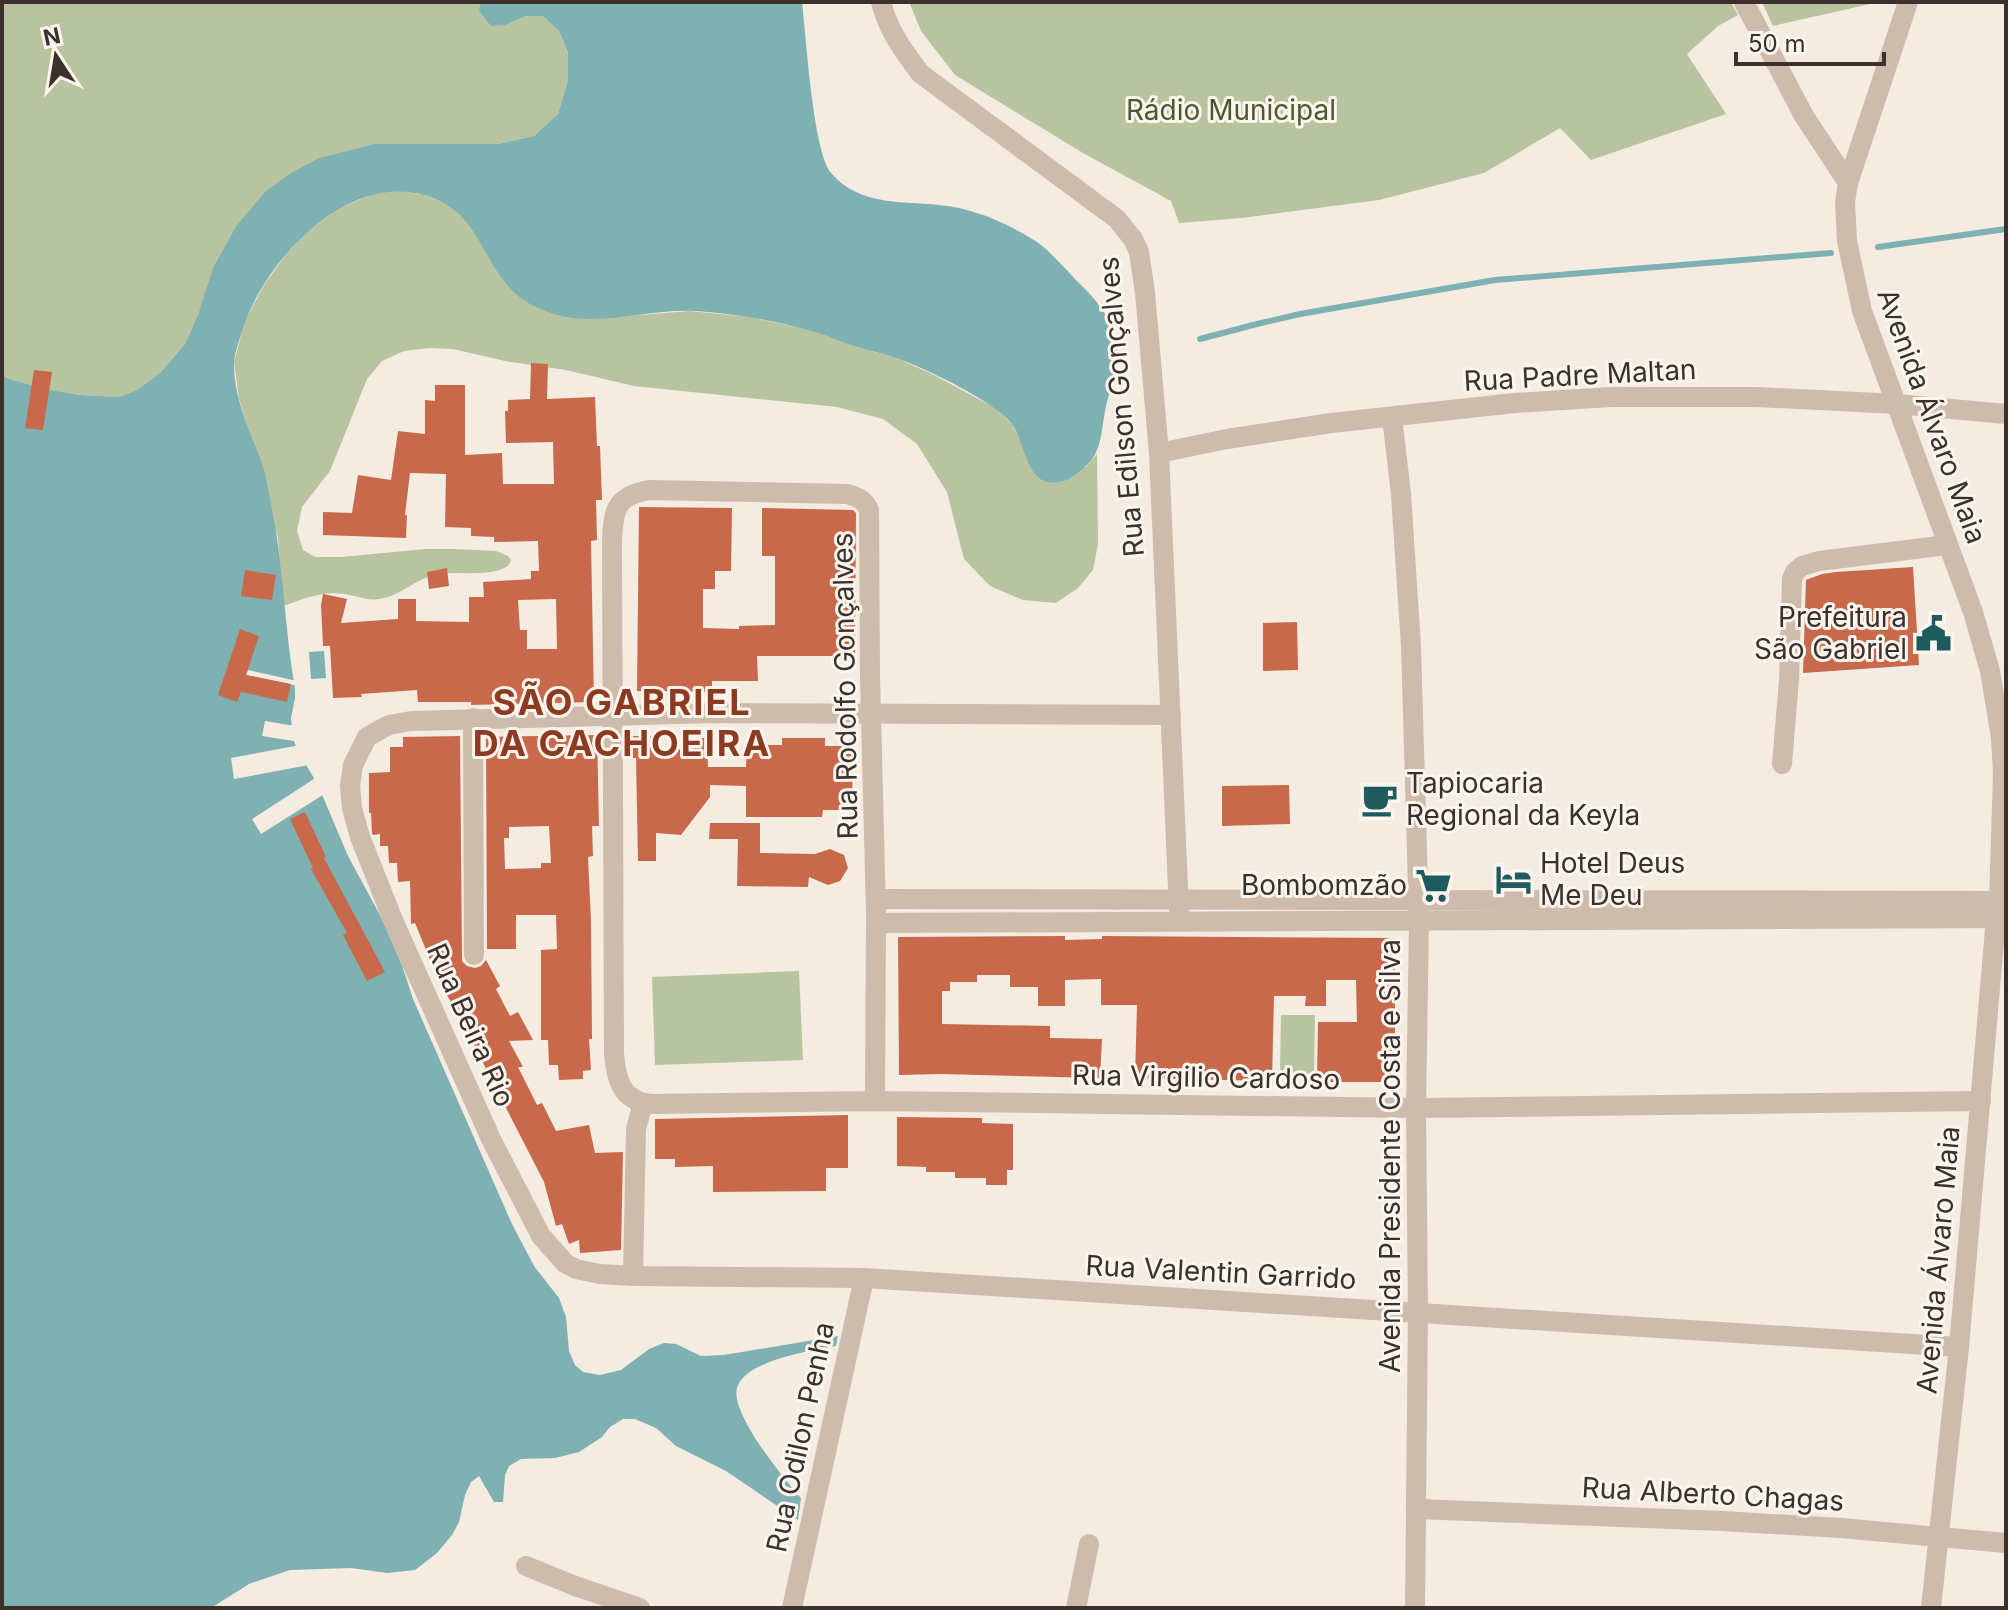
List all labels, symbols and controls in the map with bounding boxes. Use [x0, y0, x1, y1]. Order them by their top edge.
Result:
north arrow [16, 16, 96, 96]
scale bar [1736, 16, 1884, 66]
text: N [41, 22, 63, 51]
text: 50 m [1748, 29, 1806, 58]
park label: Rádio Municipal [1126, 93, 1336, 127]
street label: Rua Edilson Gonçalves [1091, 256, 1151, 558]
street label: Avenida Álvaro Maia [1870, 284, 1995, 548]
street label: Rua Padre Maltan [1463, 352, 1697, 398]
street label: Rua Rodolfo Gonçalves [825, 532, 865, 840]
place label: Prefeitura São Gabriel [1754, 600, 1907, 666]
public building icon: Prefeitura São Gabriel [1914, 614, 1952, 652]
district label: SÃO GABRIEL DA CACHOEIRA [473, 680, 771, 765]
place label: Tapiocaria Regional da Keyla [1406, 766, 1640, 832]
cafe icon: Tapiocaria Regional da Keyla [1361, 780, 1399, 818]
place label: Hotel Deus Me Deu [1540, 846, 1685, 912]
hotel icon: Hotel Deus Me Deu [1495, 860, 1533, 898]
supermarket icon: Bombomzão [1414, 866, 1452, 904]
place label: Bombomzão [1241, 868, 1407, 902]
street label: Rua Beira Rio [420, 938, 522, 1112]
street label: Avenida Presidente Costa e Silva [1373, 939, 1407, 1373]
street label: Rua Virgilio Cardoso [1072, 1058, 1340, 1096]
street label: Avenida Álvaro Maia [1908, 1125, 1967, 1395]
street label: Rua Valentin Garrido [1085, 1248, 1357, 1296]
street label: Rua Odilon Penha [759, 1319, 841, 1555]
street label: Rua Alberto Chagas [1581, 1470, 1845, 1518]

